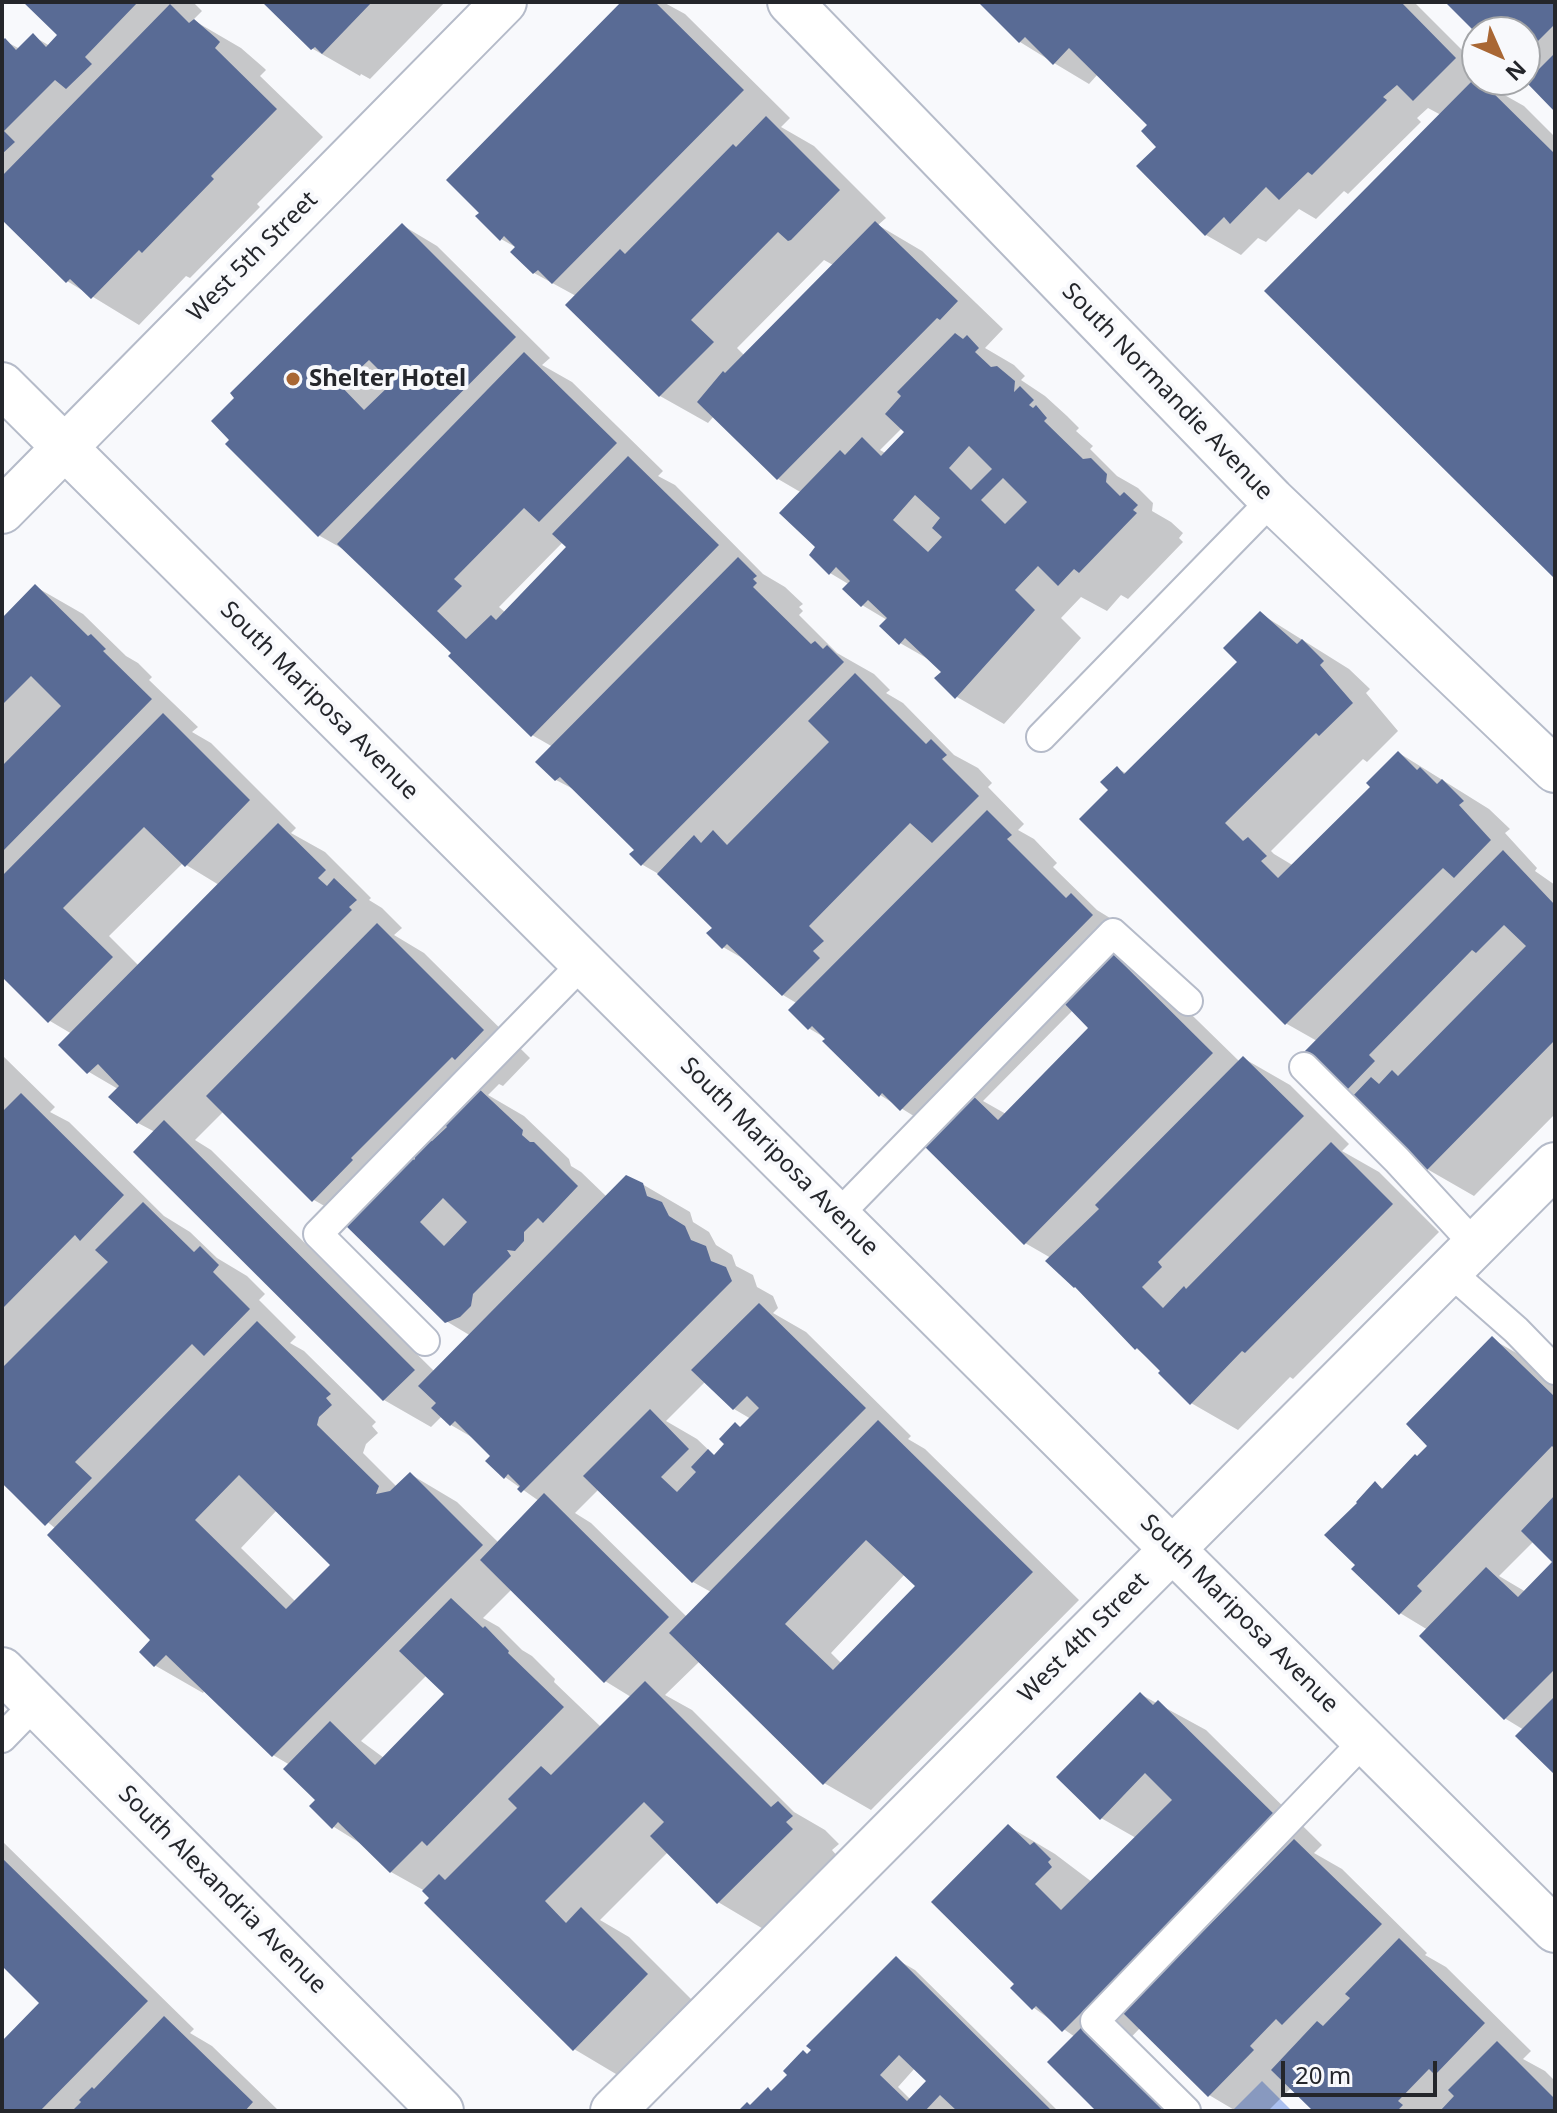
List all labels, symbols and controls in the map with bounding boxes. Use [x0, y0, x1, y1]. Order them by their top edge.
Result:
north arrow [1461, 16, 1541, 96]
text: N [1500, 55, 1533, 88]
street label: West 5th Street [182, 186, 324, 328]
street label: South Normandie Avenue [1056, 277, 1278, 507]
place label: Shelter Hotel [309, 365, 466, 393]
marker: Shelter Hotel [284, 370, 302, 388]
street label: South Mariposa Avenue [214, 596, 424, 806]
street label: South Mariposa Avenue [674, 1052, 884, 1262]
street label: South Mariposa Avenue [1134, 1509, 1344, 1719]
street label: West 4th Street [1013, 1567, 1155, 1709]
street label: South Alexandria Avenue [112, 1780, 332, 2000]
scale bar [1285, 2045, 1441, 2095]
text: 20 m [1295, 2058, 1351, 2091]

